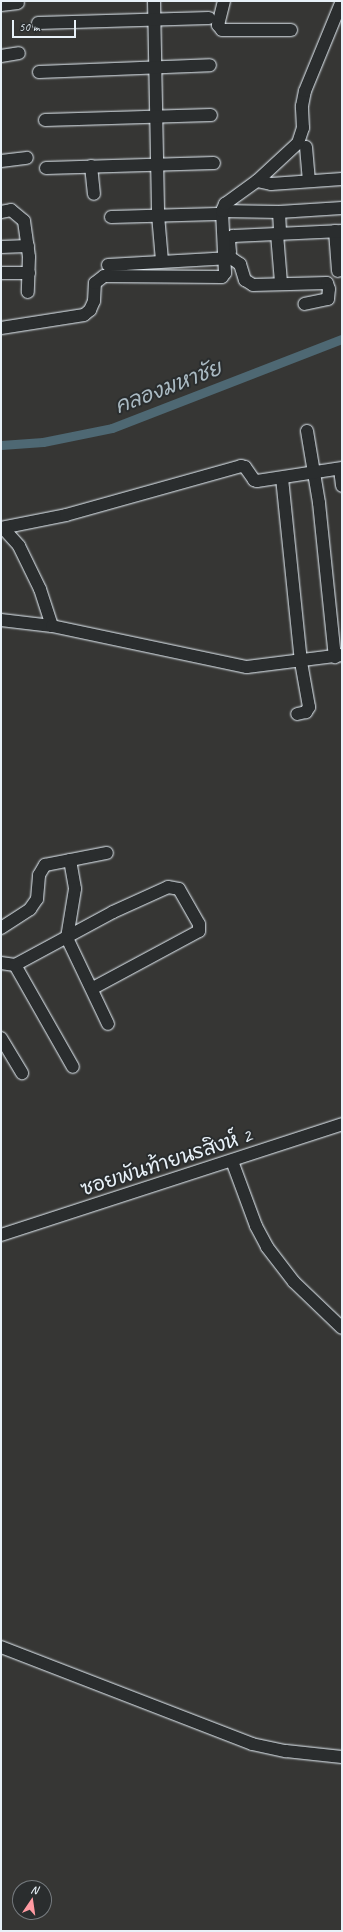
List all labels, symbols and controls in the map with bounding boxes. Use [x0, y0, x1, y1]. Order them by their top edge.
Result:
scale bar [14, 12, 78, 38]
text: 50 m [19, 19, 39, 35]
water label: คลองมหาชัย [111, 355, 225, 419]
street label: ซอยพันท้ายนรสิงห์ 2 [78, 1123, 254, 1201]
north arrow [12, 1880, 52, 1920]
text: N [30, 1882, 39, 1897]

